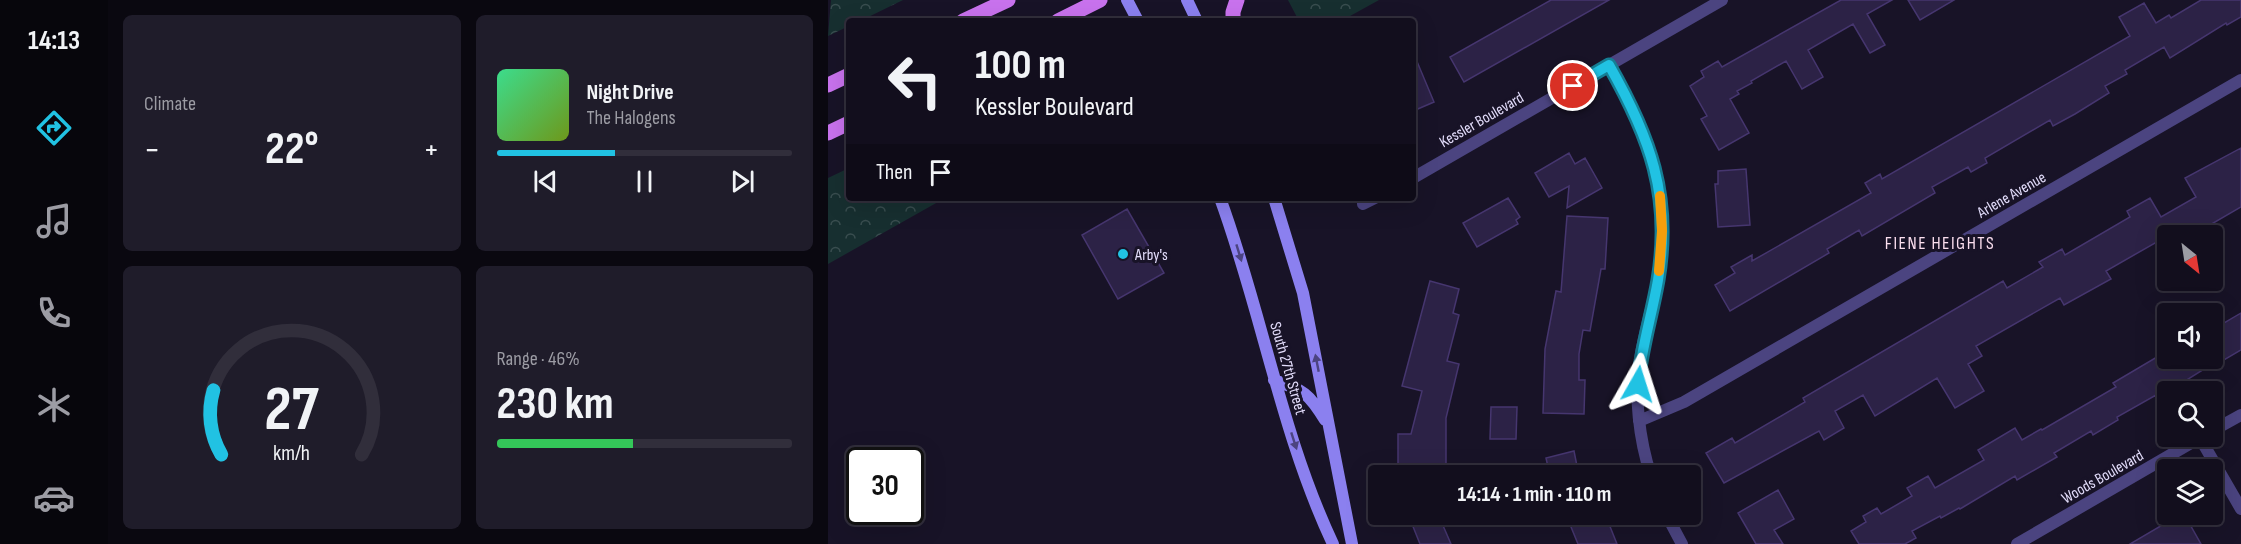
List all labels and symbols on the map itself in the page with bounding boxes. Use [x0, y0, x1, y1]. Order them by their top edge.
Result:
pin [1547, 60, 1598, 111]
street label: Kessler Boulevard [1436, 89, 1527, 152]
street label: Arlene Avenue [1973, 168, 2049, 223]
north arrow [2157, 225, 2223, 291]
district label: FIENE HEIGHTS [1885, 233, 1995, 254]
one-way arrow [1235, 244, 1244, 262]
place label: Arby's [1134, 246, 1168, 265]
marker: Arby's [1116, 247, 1130, 261]
street label: South 27th Street [1265, 320, 1310, 417]
position arrow [1606, 352, 1670, 416]
one-way arrow [1312, 353, 1321, 372]
one-way arrow [1289, 432, 1299, 450]
street label: Woods Boulevard [2058, 446, 2147, 508]
speed limit sign: 30 [846, 447, 924, 525]

